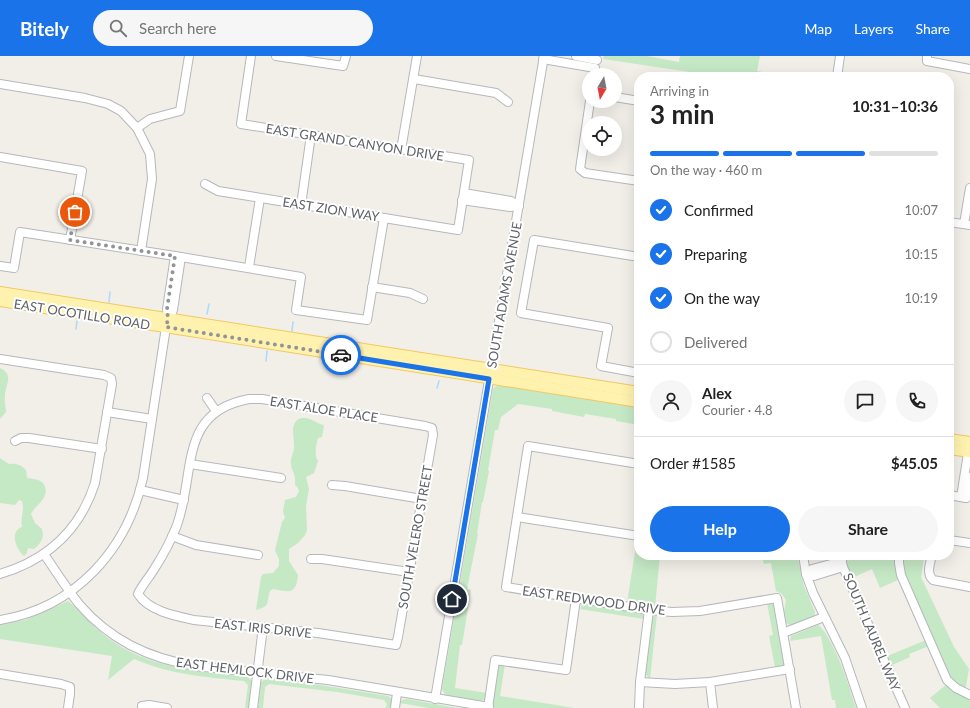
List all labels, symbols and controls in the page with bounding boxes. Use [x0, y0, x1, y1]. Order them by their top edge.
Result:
search box [93, 10, 373, 46]
text: Bitely [20, 17, 69, 40]
icon: search [107, 17, 129, 39]
text: Search here [139, 19, 216, 37]
text: Map [804, 20, 832, 37]
text: Layers [854, 20, 894, 37]
text: Share [916, 20, 950, 37]
north arrow [582, 68, 622, 108]
map controls [582, 68, 622, 156]
text: Arriving in [650, 83, 709, 99]
text: 10:31–10:36 [852, 97, 938, 115]
text: 3 min [650, 98, 714, 130]
button: locate [582, 116, 622, 156]
street label: EAST GRAND CANYON DRIVE [265, 120, 445, 164]
text: On the way · 460 m [650, 162, 762, 178]
street label: EAST ZION WAY [281, 193, 381, 225]
pin [58, 195, 92, 229]
icon: check [650, 199, 672, 221]
icon: bag [64, 201, 86, 223]
text: Confirmed [684, 201, 753, 219]
text: 10:07 [905, 202, 938, 218]
street label: SOUTH ADAMS AVENUE [483, 221, 525, 369]
icon: check [650, 243, 672, 265]
text: Preparing [684, 245, 747, 263]
text: 10:15 [905, 246, 938, 262]
icon: check [650, 287, 672, 309]
text: On the way [684, 289, 760, 307]
text: 10:19 [905, 290, 938, 306]
street label: EAST OCOTILLO ROAD [13, 295, 151, 333]
text: Delivered [684, 333, 747, 351]
courier [321, 335, 361, 375]
icon: car [330, 344, 352, 366]
button: person [650, 380, 692, 422]
button: chat [844, 380, 886, 422]
button: phone [896, 380, 938, 422]
text: Alex [702, 384, 732, 402]
street label: EAST ALOE PLACE [269, 393, 379, 425]
text: Courier · 4.8 [702, 402, 773, 418]
text: Order #1585 [650, 454, 736, 472]
text: $45.05 [891, 454, 938, 472]
street label: SOUTH VELERO STREET [395, 464, 436, 610]
button: Help [650, 506, 790, 552]
button: Share [798, 506, 938, 552]
street label: SOUTH LAUREL WAY [840, 571, 904, 694]
pin [435, 582, 469, 616]
street label: EAST REDWOOD DRIVE [521, 582, 667, 618]
icon: home [441, 588, 463, 610]
street label: EAST IRIS DRIVE [214, 615, 312, 641]
street label: EAST HEMLOCK DRIVE [175, 654, 315, 686]

